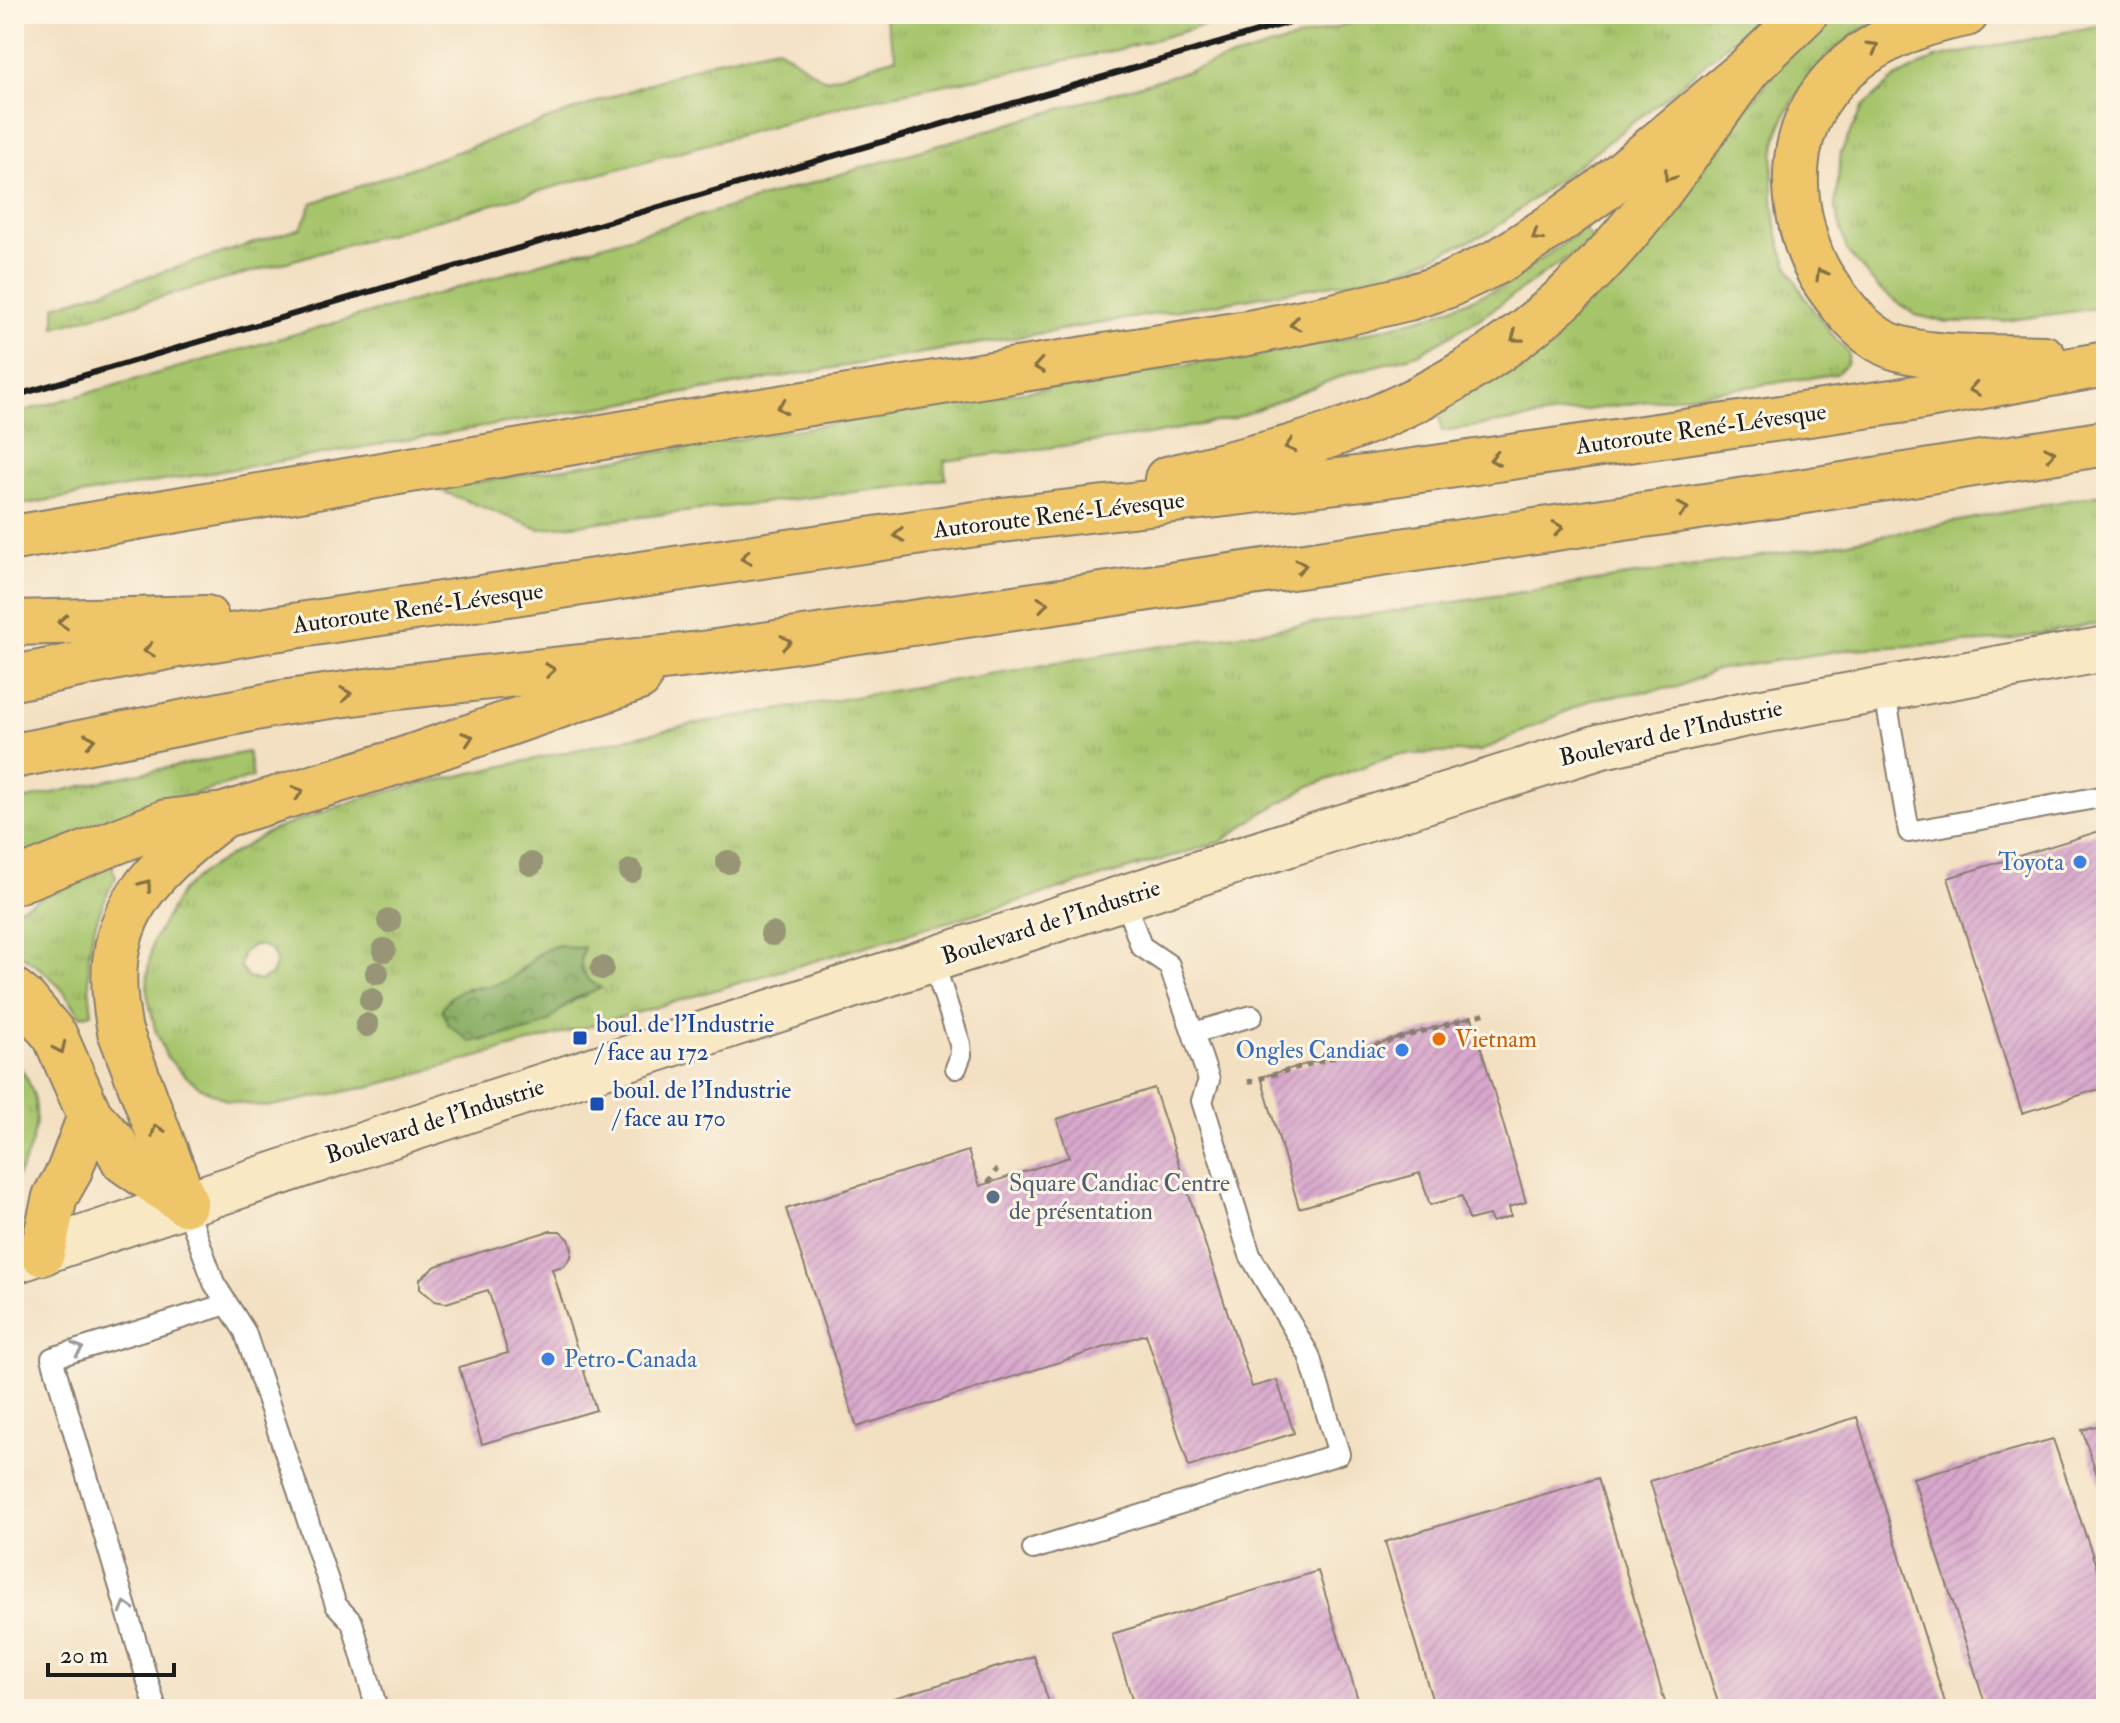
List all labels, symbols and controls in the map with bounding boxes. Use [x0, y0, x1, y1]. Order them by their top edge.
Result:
one-way arrow [1864, 41, 1879, 57]
one-way arrow [1665, 167, 1679, 182]
one-way arrow [1532, 226, 1546, 241]
one-way arrow [1815, 268, 1831, 283]
one-way arrow [1289, 314, 1302, 331]
one-way arrow [1510, 327, 1524, 341]
one-way arrow [1032, 357, 1046, 374]
one-way arrow [1968, 380, 1981, 397]
street label: Autoroute René-Lévesque [1573, 396, 1828, 462]
one-way arrow [775, 398, 789, 415]
one-way arrow [1283, 437, 1297, 453]
one-way arrow [2043, 445, 2057, 462]
one-way arrow [1489, 450, 1502, 467]
street label: Autoroute René-Lévesque [931, 484, 1186, 546]
one-way arrow [1676, 501, 1689, 518]
one-way arrow [1551, 520, 1565, 537]
one-way arrow [892, 526, 906, 543]
one-way arrow [739, 549, 753, 566]
one-way arrow [1294, 558, 1307, 575]
street label: Autoroute René-Lévesque [290, 575, 545, 641]
one-way arrow [1036, 596, 1050, 613]
one-way arrow [56, 613, 69, 631]
one-way arrow [779, 634, 793, 651]
one-way arrow [143, 641, 156, 658]
one-way arrow [544, 662, 557, 679]
one-way arrow [339, 686, 353, 703]
street label: Boulevard de l'Industrie [1556, 692, 1786, 774]
one-way arrow [460, 731, 474, 747]
one-way arrow [84, 732, 97, 749]
one-way arrow [291, 786, 305, 802]
place label: Toyota [1998, 847, 2065, 878]
marker: Toyota [2071, 853, 2089, 871]
street label: Boulevard de l'Industrie [938, 872, 1164, 972]
one-way arrow [136, 879, 150, 894]
place label: boul. de l'Industrie / face au 172 [594, 1009, 774, 1068]
place label: Vietnam [1455, 1024, 1537, 1055]
marker: boul. de l'Industrie / face au 172 [571, 1029, 589, 1047]
marker: Vietnam [1430, 1030, 1448, 1048]
place label: Ongles Candiac [1236, 1035, 1386, 1066]
one-way arrow [50, 1040, 66, 1054]
marker: Ongles Candiac [1393, 1041, 1411, 1059]
street label: Boulevard de l'Industrie [322, 1071, 548, 1171]
place label: boul. de l'Industrie / face au 170 [611, 1075, 791, 1134]
marker: boul. de l'Industrie / face au 170 [588, 1095, 606, 1113]
one-way arrow [150, 1124, 167, 1138]
place label: Square Candiac Centre de présentation [1009, 1168, 1230, 1227]
marker: Square Candiac Centre de présentation [984, 1188, 1002, 1206]
one-way arrow [71, 1343, 85, 1359]
place label: Petro-Canada [564, 1344, 698, 1375]
marker: Petro-Canada [539, 1350, 557, 1368]
one-way arrow [119, 1601, 135, 1615]
scale bar [48, 1627, 174, 1677]
text: 20 m [60, 1640, 109, 1671]

